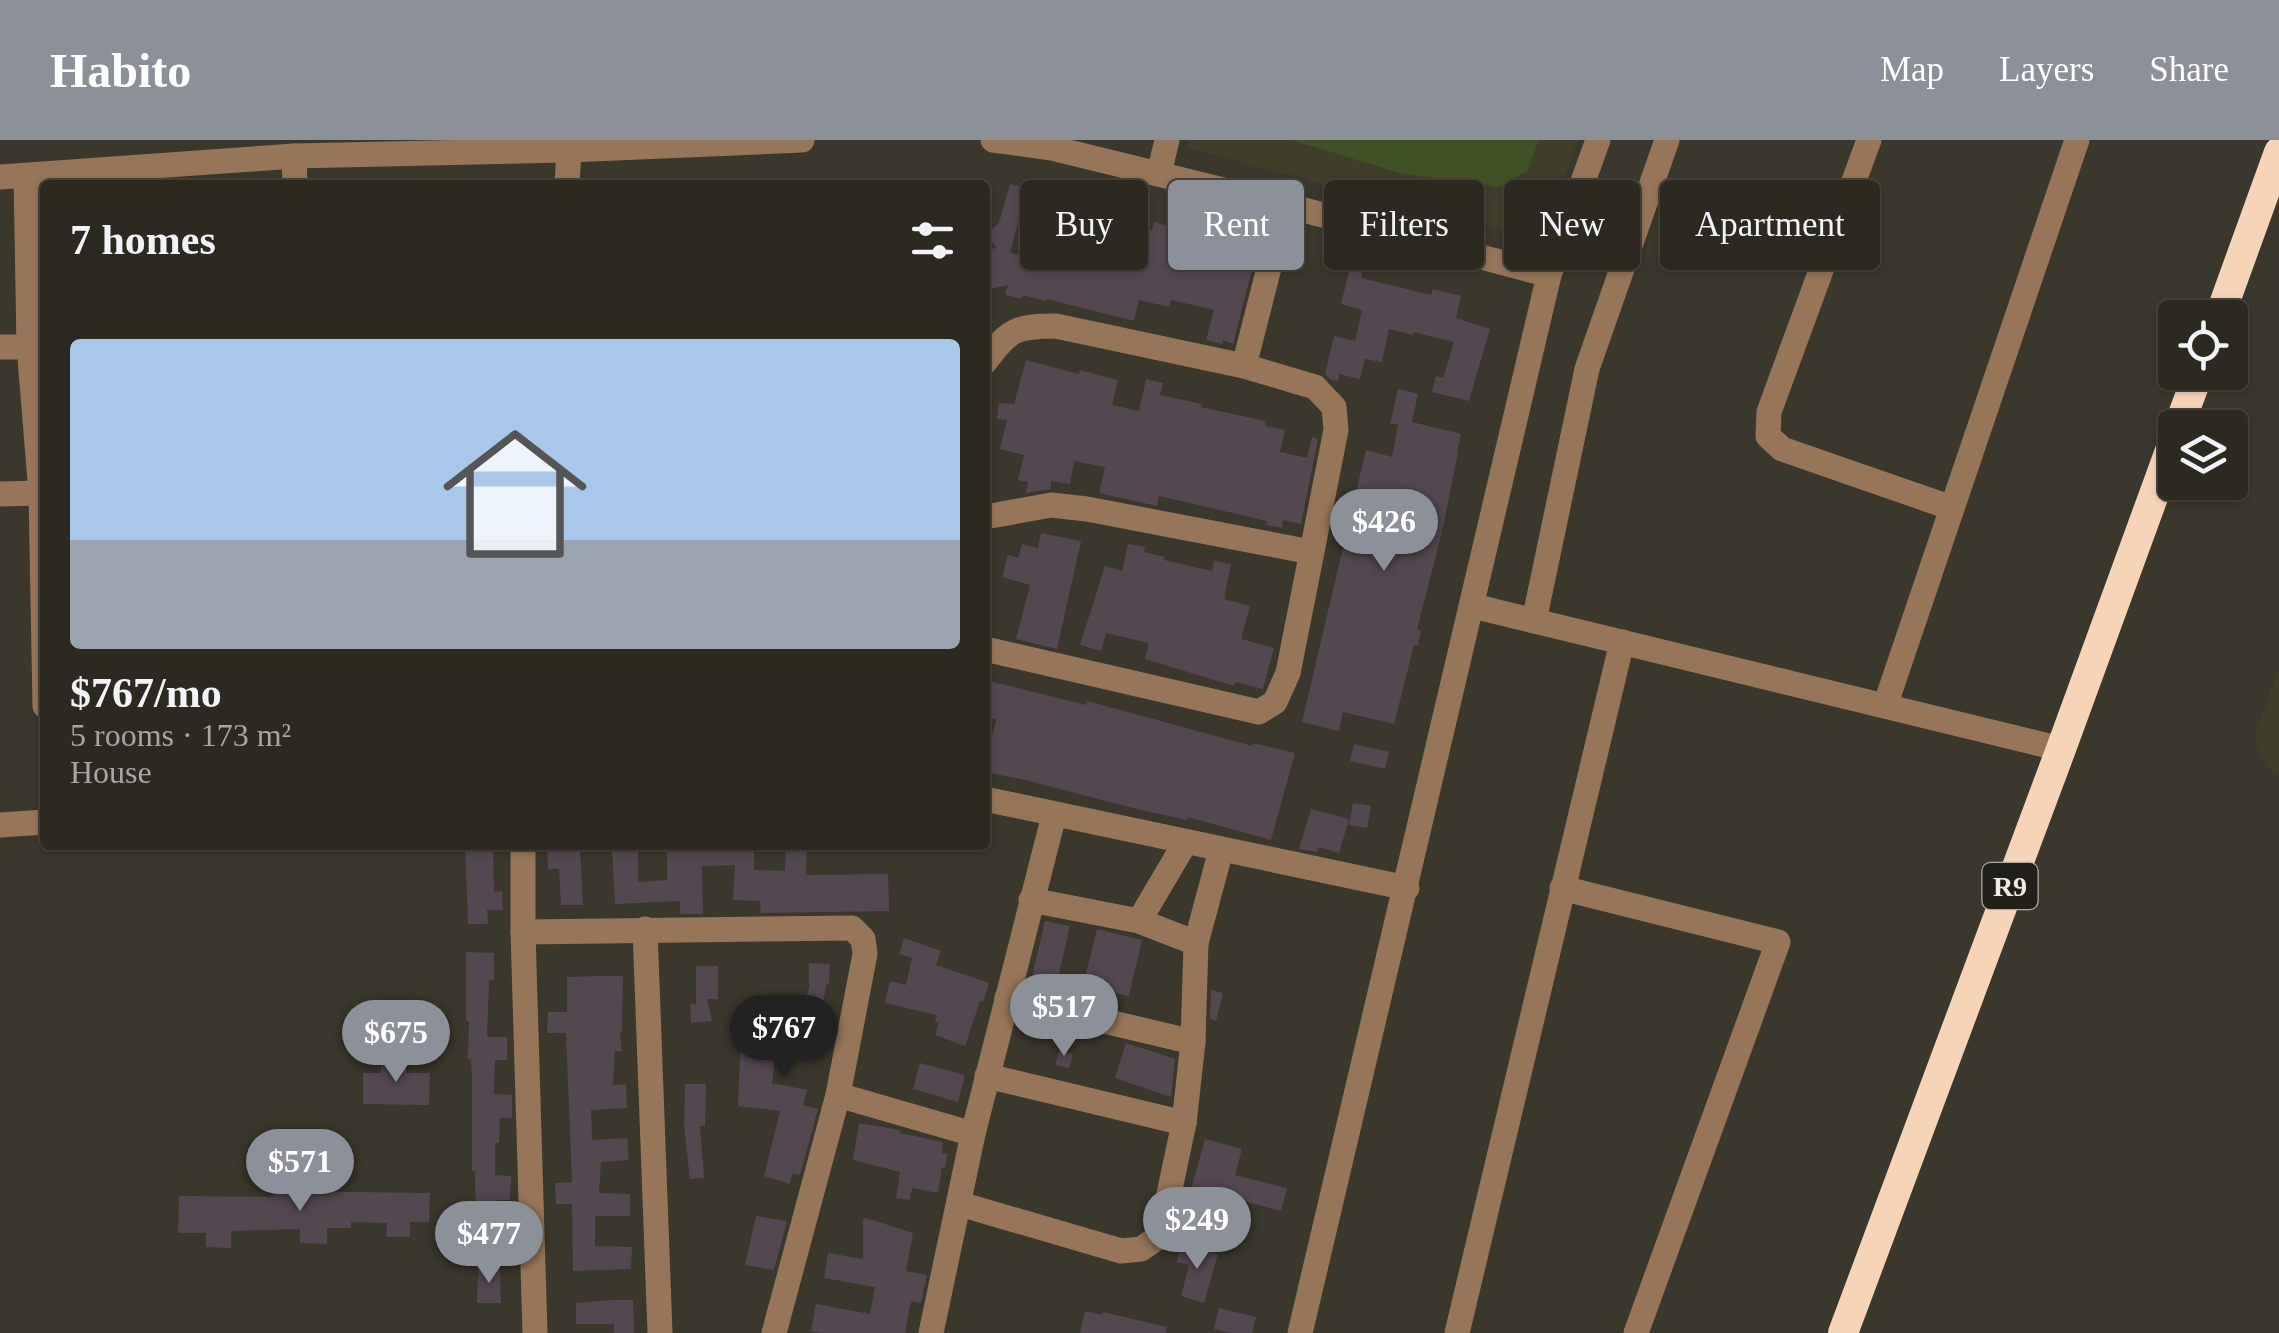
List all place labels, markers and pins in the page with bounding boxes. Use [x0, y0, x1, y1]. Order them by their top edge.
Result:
pin: $426 [1325, 489, 1443, 574]
pin: $517 [1005, 974, 1123, 1059]
pin: $767 [725, 995, 843, 1080]
pin: $675 [337, 1000, 455, 1085]
pin: $571 [241, 1129, 359, 1214]
pin: $249 [1138, 1187, 1256, 1272]
pin: $477 [430, 1201, 548, 1286]

